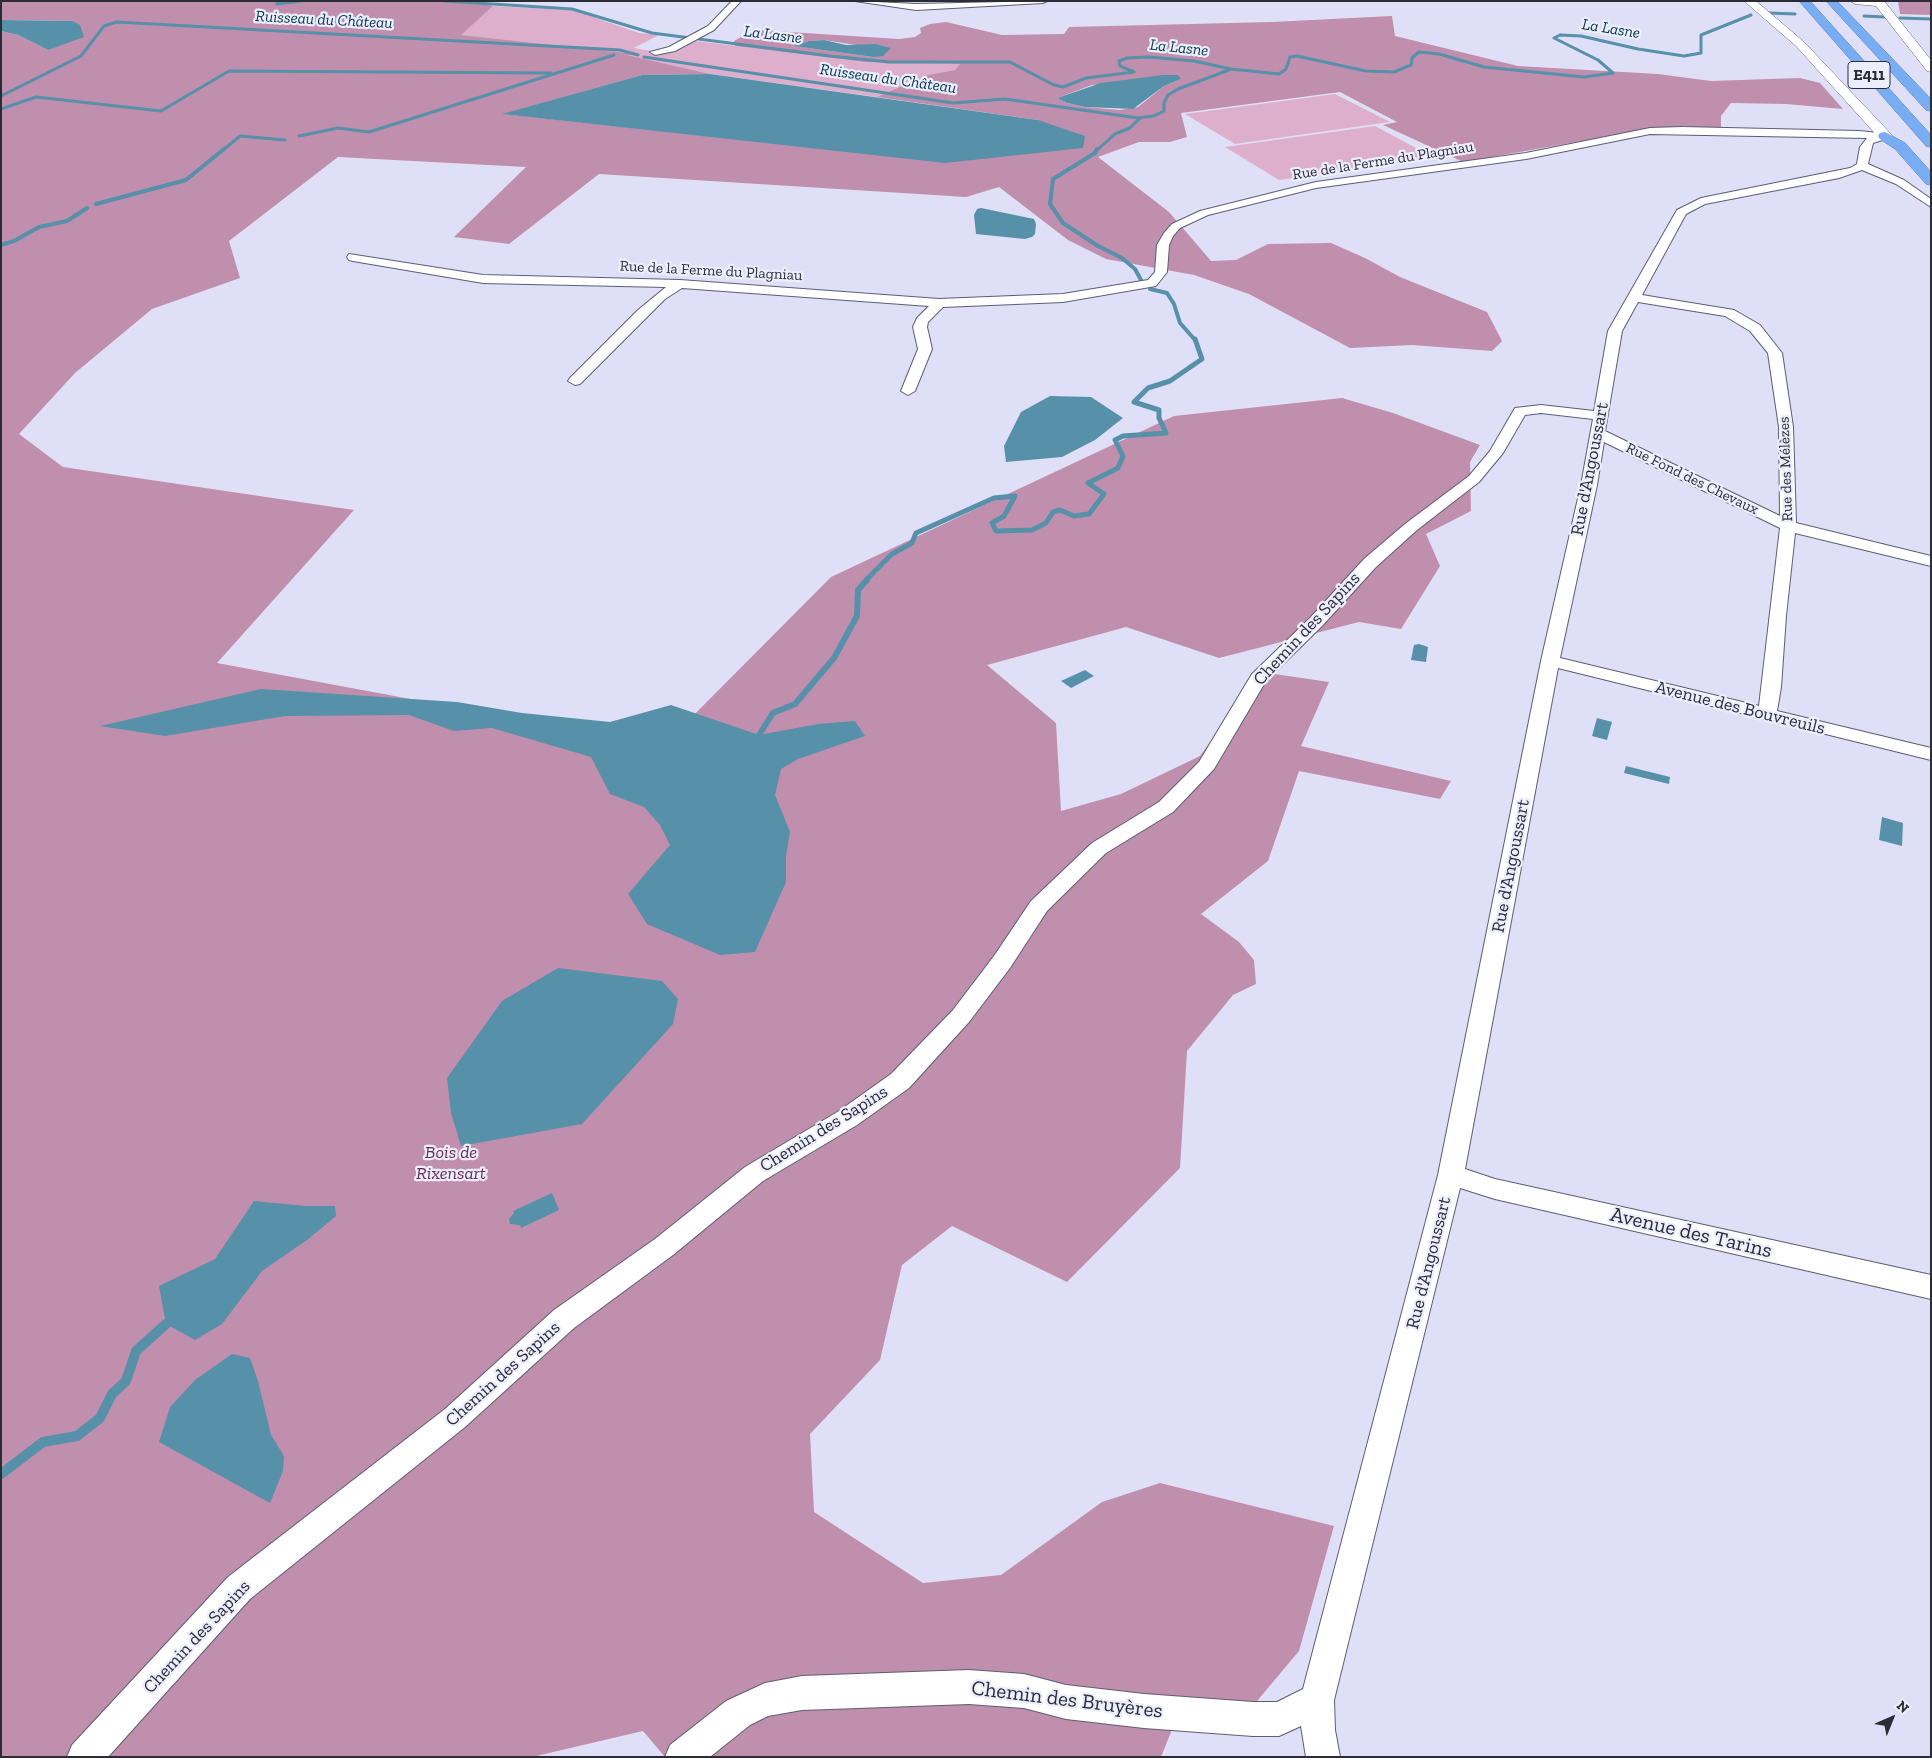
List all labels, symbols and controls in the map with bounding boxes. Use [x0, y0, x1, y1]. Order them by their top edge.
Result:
water label: Ruisseau du Château [255, 7, 393, 33]
water label: La Lasne [1581, 15, 1641, 43]
water label: La Lasne [743, 22, 803, 48]
water label: La Lasne [1149, 35, 1209, 61]
water label: Ruisseau du Château [819, 60, 957, 98]
road number: E411 [1848, 62, 1890, 88]
street label: Rue de la Ferme du Plagniau [1291, 138, 1475, 184]
street label: Rue de la Ferme du Plagniau [619, 257, 803, 285]
street label: Rue d'Angoussart [1566, 400, 1614, 538]
street label: Rue des Mélèzes [1775, 416, 1797, 522]
street label: Rue Fond des Chevaux [1623, 439, 1761, 519]
street label: Chemin des Sapins [1249, 568, 1365, 690]
street label: Avenue des Bouvreuils [1653, 676, 1827, 740]
street label: Rue d'Angoussart [1487, 797, 1535, 935]
street label: Chemin des Sapins [756, 1081, 892, 1177]
park label: Bois de Rixensart [416, 1142, 486, 1184]
street label: Rue d'Angoussart [1402, 1195, 1456, 1331]
street label: Avenue des Tarins [1608, 1202, 1774, 1264]
street label: Chemin des Sapins [441, 1317, 565, 1431]
street label: Chemin des Sapins [139, 1576, 255, 1698]
street label: Chemin des Bruyères [970, 1676, 1164, 1724]
north arrow [1867, 1693, 1917, 1743]
text: N [1893, 1697, 1912, 1717]

